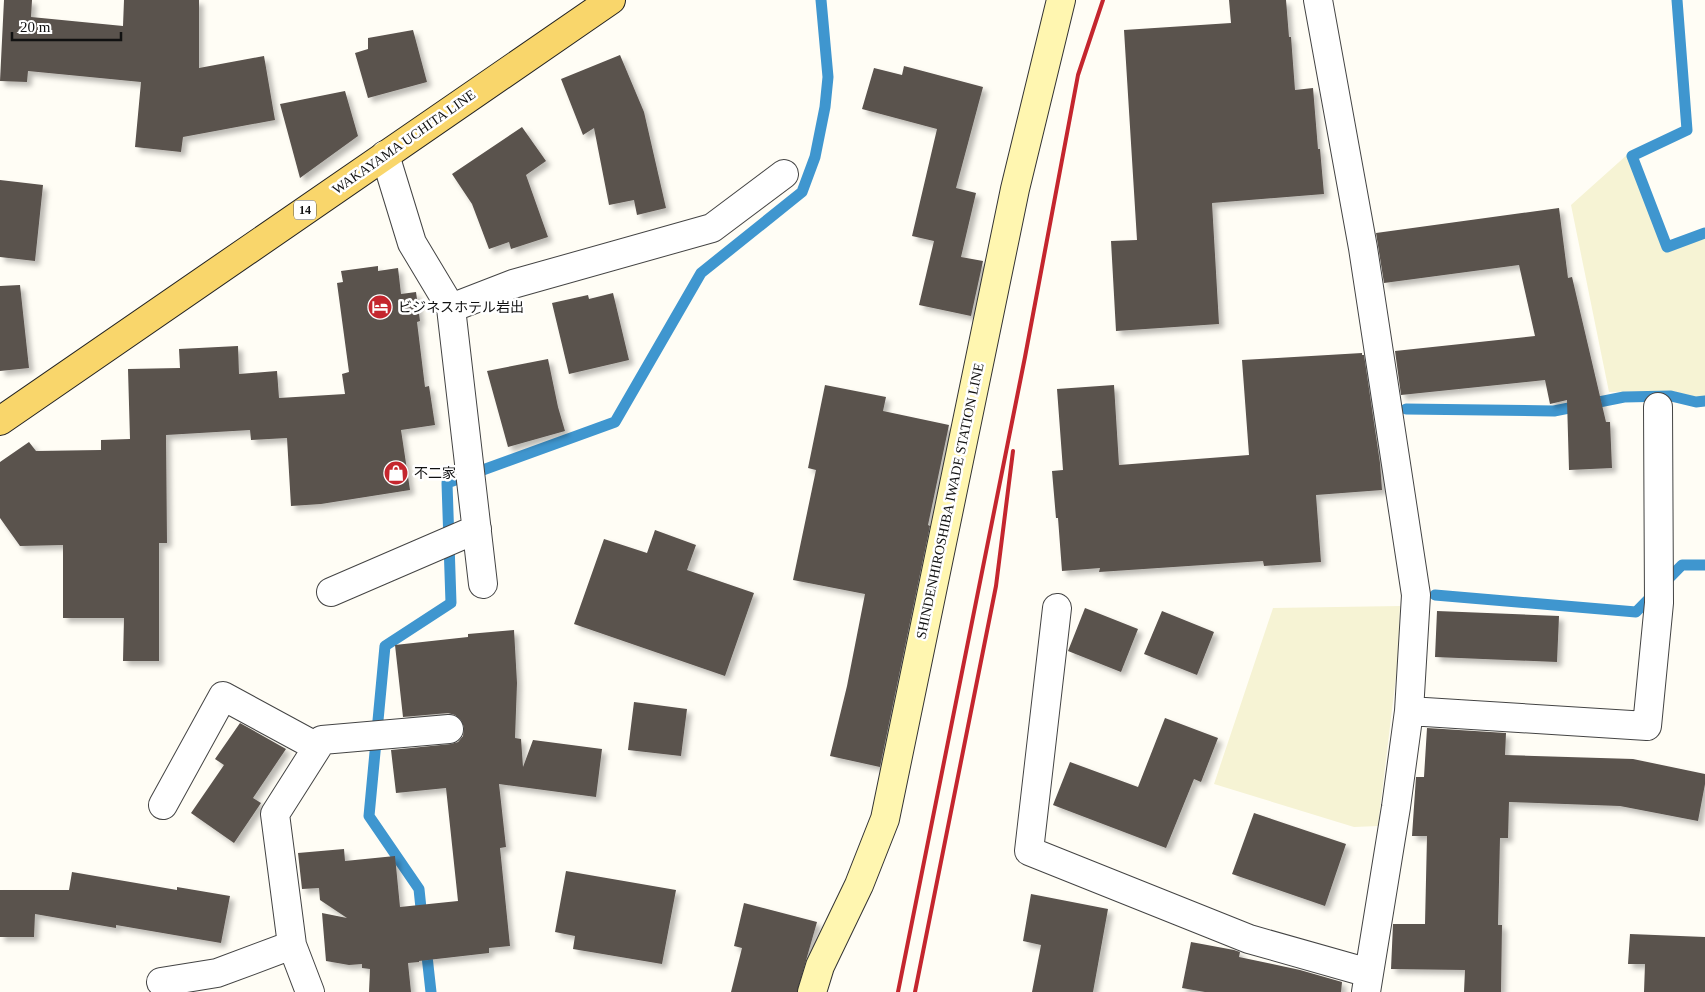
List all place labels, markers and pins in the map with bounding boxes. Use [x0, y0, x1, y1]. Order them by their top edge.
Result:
hotel icon: ビジネスホテル岩出 [367, 294, 393, 320]
place label: ビジネスホテル岩出 [398, 300, 524, 315]
shop icon: 不二家 [383, 460, 409, 486]
place label: 不二家 [414, 466, 456, 481]

